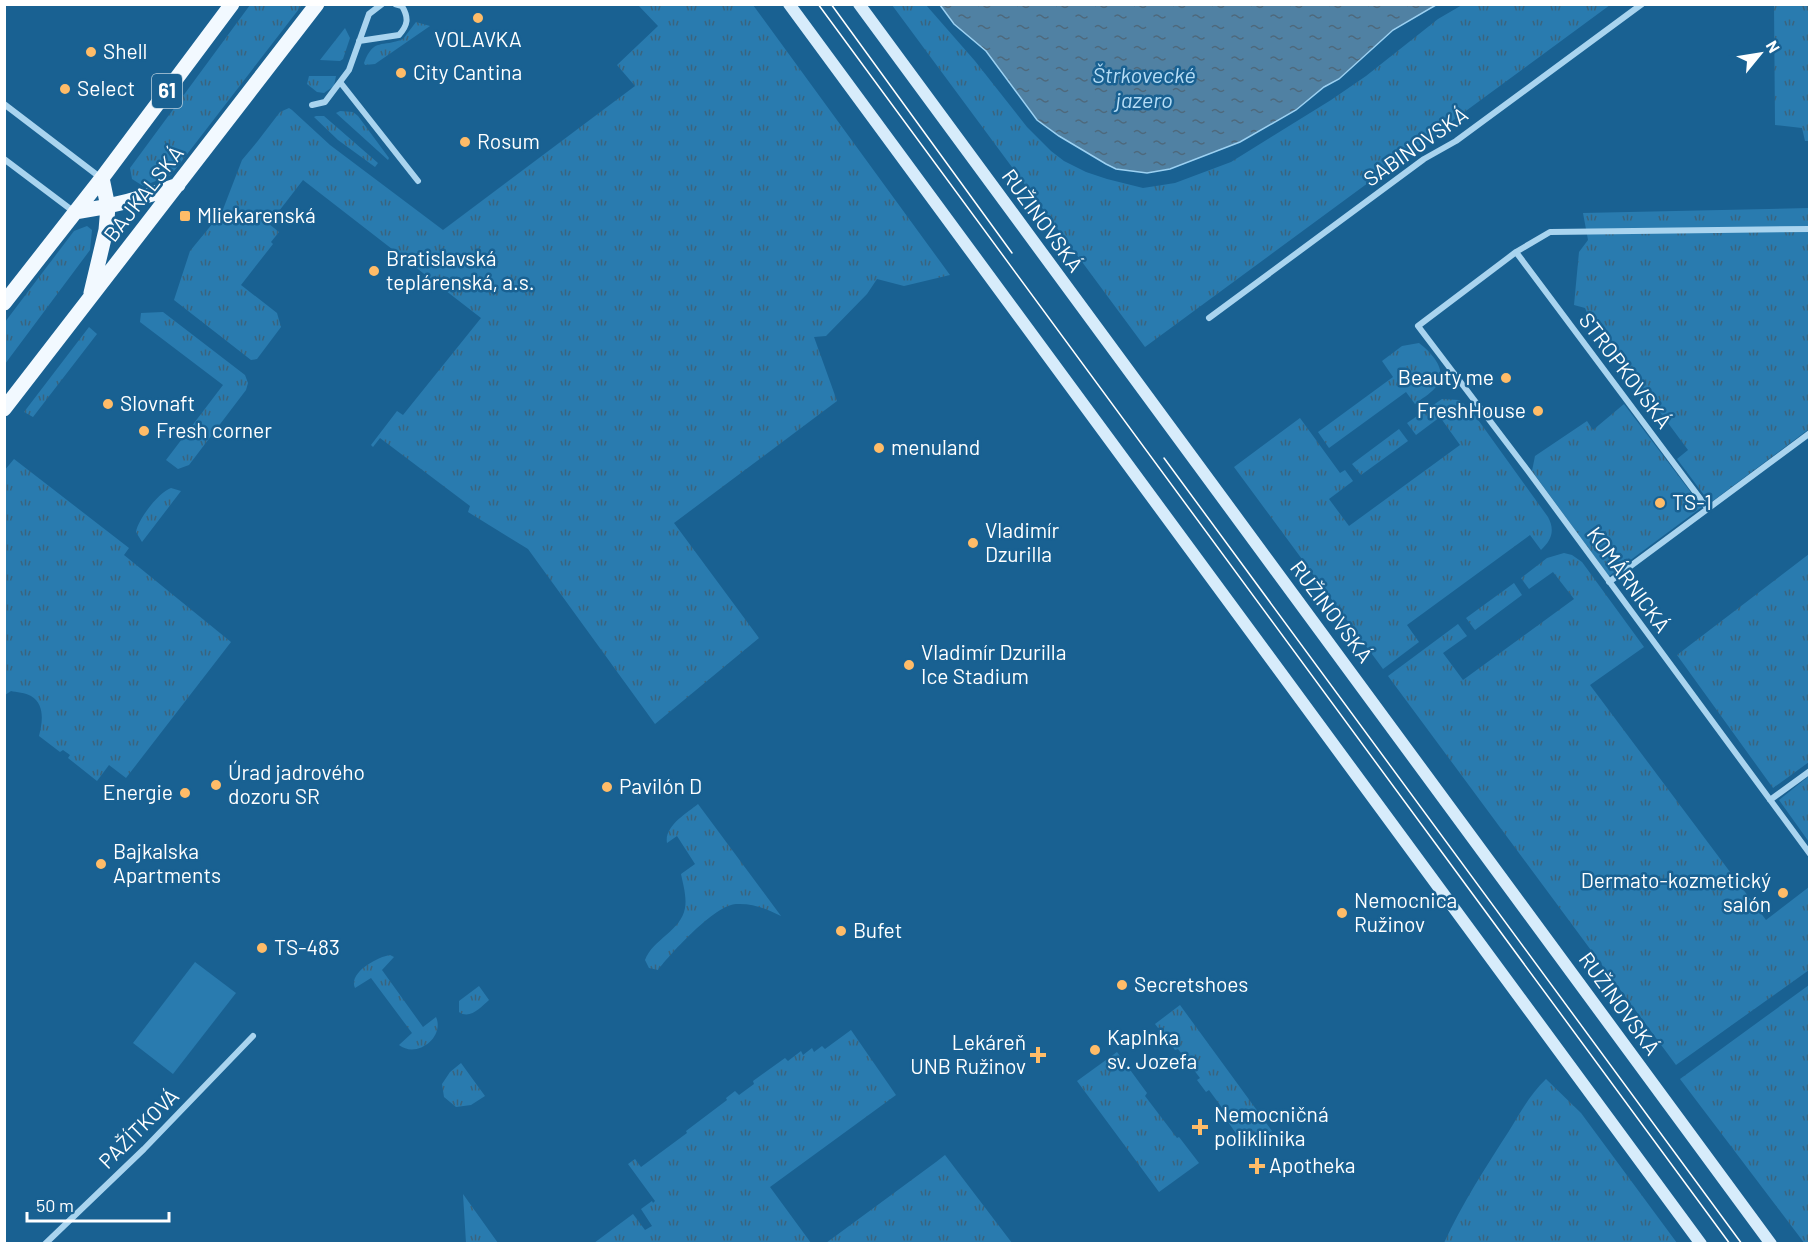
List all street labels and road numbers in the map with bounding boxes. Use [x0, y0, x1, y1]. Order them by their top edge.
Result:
road number: 61 [152, 74, 182, 108]
street label: SABINOVSKÁ [1358, 101, 1472, 191]
street label: BAJKALSKÁ [98, 140, 188, 246]
street label: RUŽINOVSKÁ [997, 164, 1089, 277]
street label: STROPKOVSKÁ [1575, 307, 1678, 433]
street label: KOMÁRNICKÁ [1582, 521, 1676, 637]
street label: RUŽINOVSKÁ [1286, 555, 1379, 667]
street label: RUŽINOVSKÁ [1574, 947, 1666, 1060]
street label: PAŽÍTKOVÁ [93, 1083, 183, 1173]

